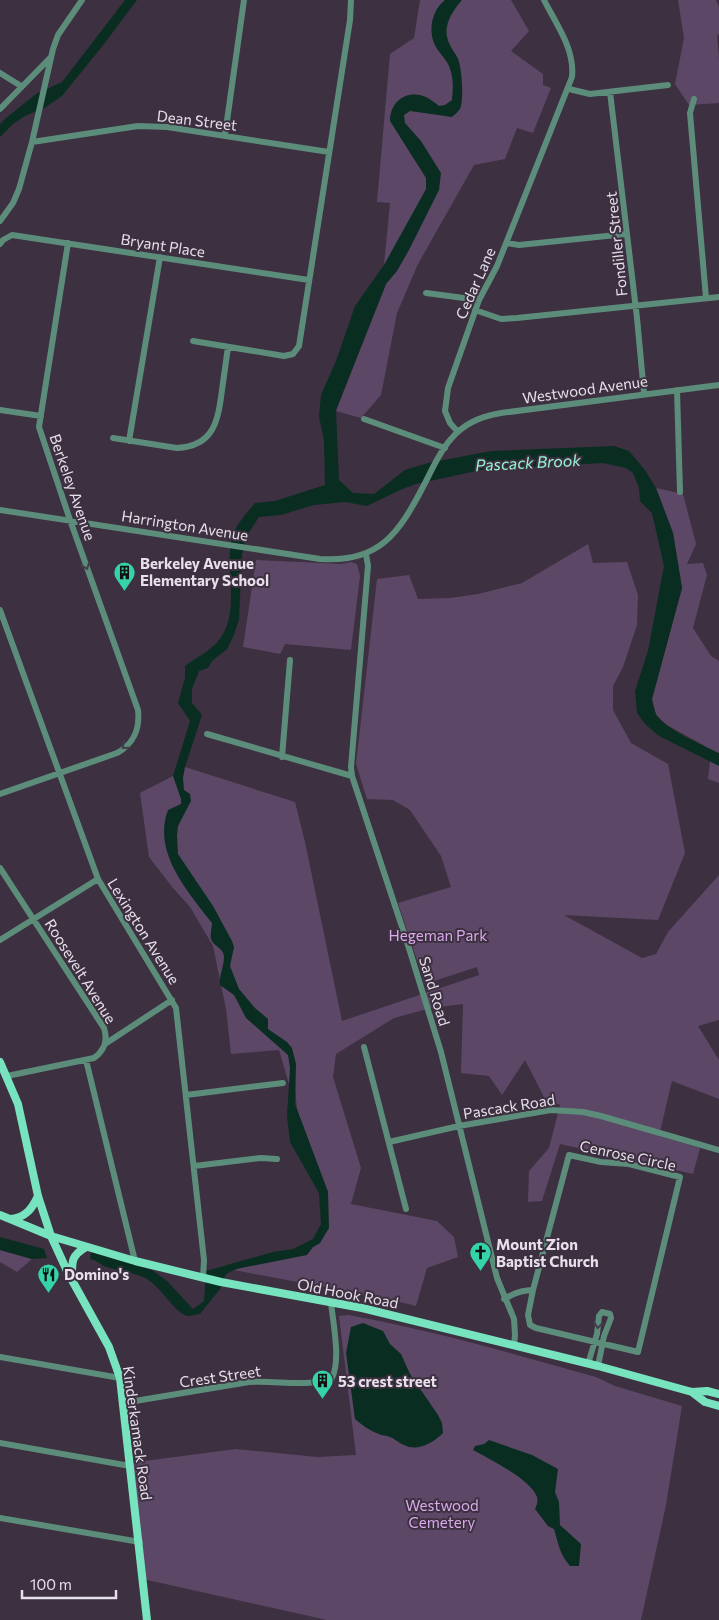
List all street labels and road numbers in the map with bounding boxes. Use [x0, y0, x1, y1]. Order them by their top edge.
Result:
street label: Dean Street [156, 106, 238, 134]
street label: Fondiller Street [602, 191, 630, 297]
street label: Bryant Place [120, 229, 207, 261]
street label: Cedar Lane [451, 244, 499, 322]
street label: Westwood Avenue [521, 371, 649, 407]
street label: Berkeley Avenue [46, 431, 100, 543]
street label: Harrington Avenue [120, 506, 250, 544]
street label: Lexington Avenue [104, 875, 184, 987]
street label: Roosevelt Avenue [42, 915, 120, 1027]
street label: Sand Road [416, 954, 454, 1028]
street label: Pascack Road [462, 1090, 556, 1122]
street label: Cenrose Circle [578, 1136, 678, 1174]
street label: Old Hook Road [296, 1274, 400, 1312]
street label: Crest Street [178, 1361, 262, 1391]
street label: Kinderkamack Road [120, 1365, 156, 1501]

